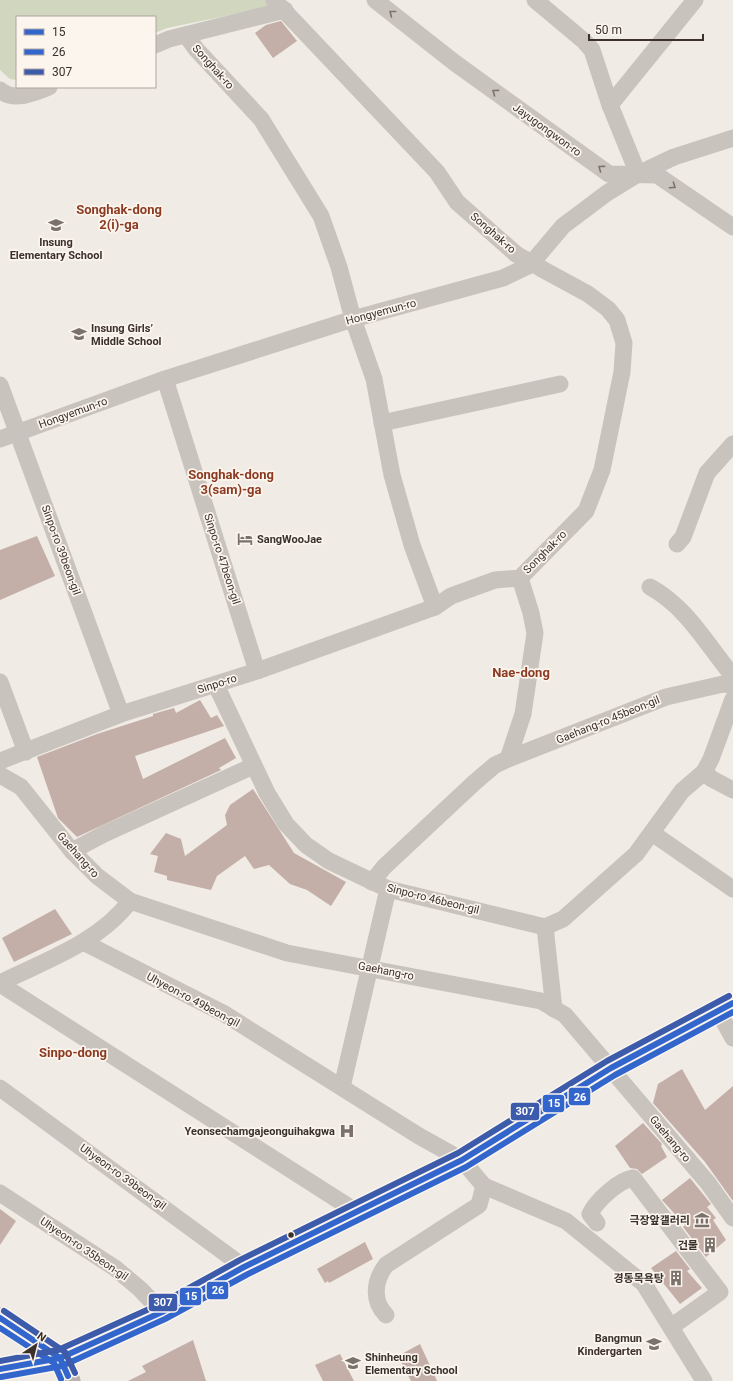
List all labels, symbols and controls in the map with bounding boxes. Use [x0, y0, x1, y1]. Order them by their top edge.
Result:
one-way arrow [389, 11, 396, 18]
legend [16, 16, 156, 88]
scale bar [589, 16, 703, 42]
text: 50 m [595, 23, 622, 37]
text: 15 [52, 25, 66, 39]
street label: Songhak-ro [190, 42, 236, 92]
text: 26 [52, 45, 66, 59]
text: 307 [52, 65, 72, 79]
one-way arrow [492, 89, 499, 97]
street label: Jayugongwon-ro [510, 101, 584, 159]
one-way arrow [598, 166, 605, 173]
one-way arrow [669, 181, 676, 189]
district label: Songhak-dong 2(i)-ga [76, 202, 162, 232]
street label: Songhak-ro [468, 210, 518, 256]
school or university icon: Insung Elementary School [47, 216, 65, 234]
place label: Insung Elementary School [10, 236, 102, 262]
street label: Hongyemun-ro [345, 296, 417, 328]
place label: Insung Girls’ Middle School [91, 322, 162, 348]
school or university icon: Insung Girls’ Middle School [70, 325, 88, 343]
street label: Hongyemun-ro [37, 395, 109, 431]
district label: Songhak-dong 3(sam)-ga [188, 467, 274, 497]
street label: Sinpo-ro 39beon-gil [39, 503, 83, 597]
street label: Sinpo-ro 47beon-gil [201, 512, 243, 606]
street label: Songhak-ro [521, 528, 569, 576]
hotel icon: SangWooJae [236, 530, 254, 548]
place label: SangWooJae [257, 533, 322, 546]
district label: Nae-dong [492, 665, 550, 680]
street label: Sinpo-ro [196, 672, 238, 696]
street label: Gaehang-ro 45beon-gil [554, 693, 662, 747]
street label: Gaehang-ro [54, 830, 102, 880]
street label: Sinpo-ro 46beon-gil [385, 881, 481, 917]
street label: Gaehang-ro [357, 959, 415, 983]
street label: Uhyeon-ro 49beon-gil [144, 970, 242, 1030]
district label: Sinpo-dong [39, 1045, 107, 1060]
line badge: 26 [568, 1087, 591, 1106]
text: 26 [574, 1091, 586, 1104]
line badge: 15 [542, 1094, 565, 1113]
text: 15 [548, 1097, 560, 1110]
line badge: 307 [510, 1102, 540, 1121]
text: 307 [516, 1105, 534, 1118]
street label: Gaehang-ro [647, 1113, 693, 1165]
hospital icon: Yeonsechamgajeonguihakgwa [338, 1122, 356, 1140]
place label: Yeonsechamgajeonguihakgwa [185, 1125, 335, 1138]
street label: Uhyeon-ro 39beon-gil [77, 1141, 169, 1213]
museum icon: 극장앞갤러리 [693, 1211, 711, 1229]
place label: 극장앞갤러리 [629, 1214, 690, 1227]
street label: Uhyeon-ro 35beon-gil [37, 1215, 131, 1283]
unlabelled marker [286, 1230, 296, 1240]
building icon: 건물 [701, 1236, 719, 1254]
place label: 건물 [678, 1239, 698, 1252]
building icon: 경동목욕탕 [667, 1269, 685, 1287]
place label: 경동목욕탕 [613, 1272, 664, 1285]
line badge: 26 [206, 1281, 229, 1300]
text: 26 [212, 1284, 224, 1297]
line badge: 15 [179, 1287, 202, 1306]
text: 15 [185, 1290, 197, 1303]
line badge: 307 [148, 1293, 178, 1312]
text: 307 [154, 1296, 172, 1309]
north arrow [16, 1325, 56, 1365]
text: N [35, 1330, 49, 1345]
place label: Bangmun Kindergarten [578, 1332, 642, 1358]
school or university icon: Bangmun Kindergarten [645, 1335, 663, 1353]
place label: Shinheung Elementary School [365, 1351, 458, 1377]
school or university icon: Shinheung Elementary School [344, 1354, 362, 1372]

